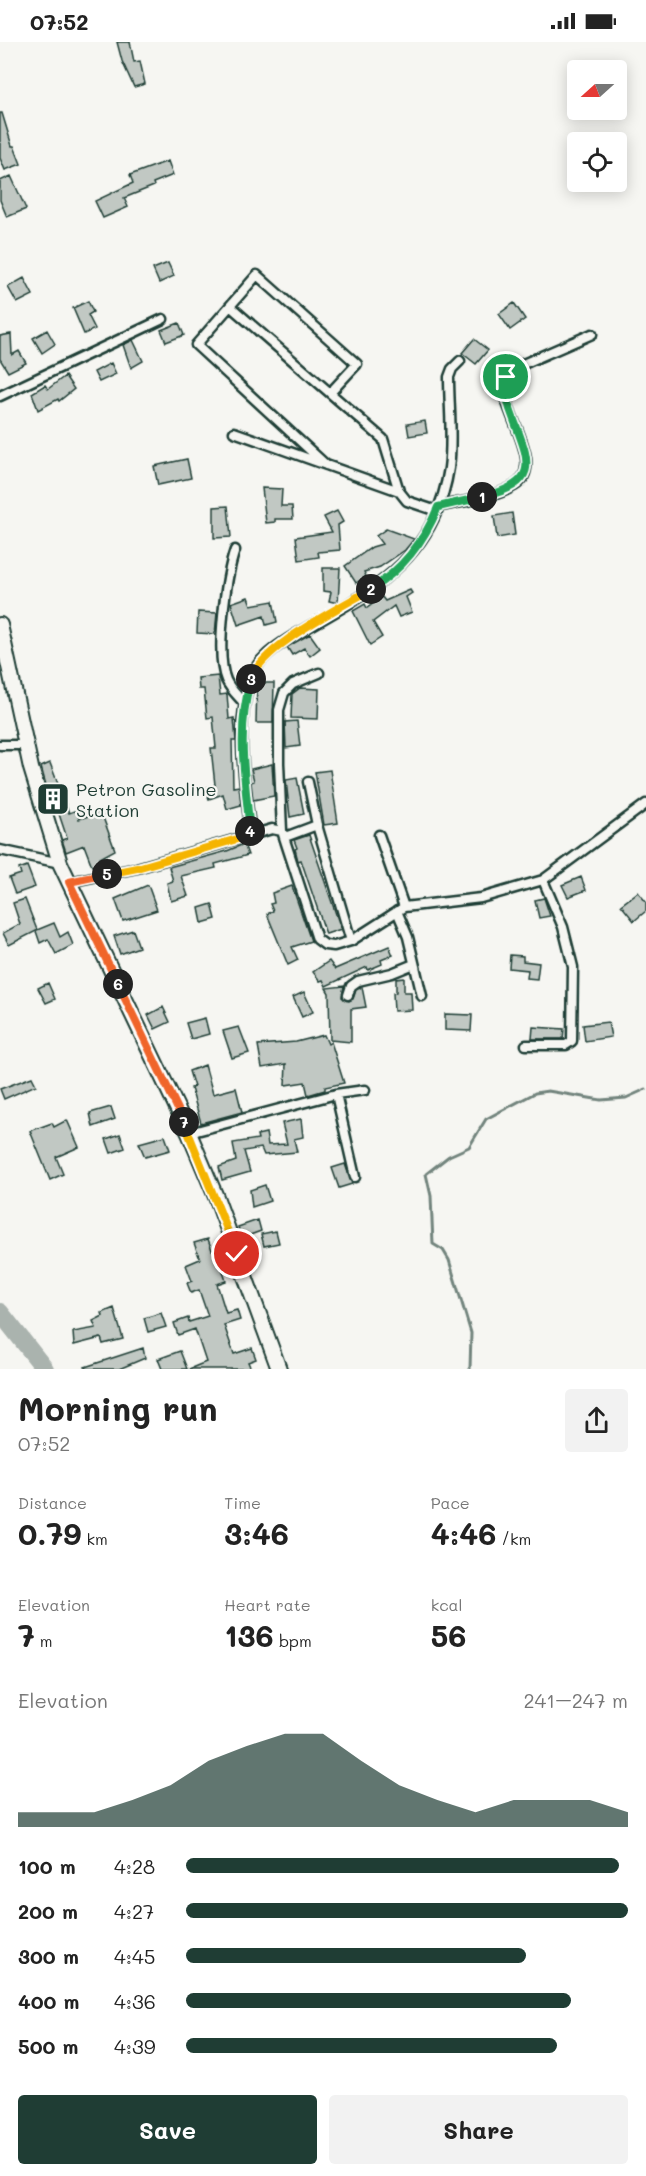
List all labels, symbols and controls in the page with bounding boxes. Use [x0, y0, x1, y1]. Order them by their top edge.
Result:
text: 07:52 [30, 7, 89, 36]
north arrow [567, 60, 627, 120]
map controls [567, 60, 627, 192]
button: locate [567, 132, 627, 192]
pin [480, 351, 531, 402]
icon: arrive [489, 360, 522, 393]
pin: 1 [467, 482, 497, 512]
text: 1 [478, 486, 486, 507]
pin: 2 [356, 574, 386, 604]
text: 2 [367, 578, 375, 599]
pin: 3 [236, 664, 266, 694]
text: 3 [246, 668, 256, 689]
place label: Petron Gasoline Station [76, 777, 217, 822]
building icon: Petron Gasoline Station [35, 781, 71, 817]
pin: 4 [235, 816, 265, 846]
text: 4 [245, 820, 255, 841]
pin: 5 [92, 859, 122, 889]
text: 5 [102, 863, 112, 884]
pin: 6 [103, 969, 133, 999]
text: 6 [113, 973, 123, 994]
pin: 7 [169, 1107, 199, 1137]
text: 7 [180, 1111, 188, 1132]
pin [211, 1228, 262, 1279]
icon: check [220, 1237, 253, 1270]
text: Morning run [18, 1386, 218, 1429]
button: share [565, 1389, 628, 1452]
text: 07:52 [18, 1430, 70, 1456]
text: Distance [18, 1492, 87, 1513]
text: Time [224, 1492, 261, 1513]
text: Pace [431, 1492, 470, 1513]
text: 0.79 [18, 1513, 81, 1553]
text: 3:46 [224, 1513, 289, 1553]
text: 4:46 [431, 1513, 496, 1553]
text: km [81, 1528, 108, 1549]
text: /km [496, 1528, 531, 1549]
text: Elevation [18, 1594, 90, 1615]
text: Heart rate [224, 1594, 311, 1615]
text: kcal [431, 1594, 463, 1615]
text: 7 [18, 1615, 35, 1655]
text: 136 [224, 1615, 274, 1655]
text: 56 [431, 1615, 466, 1655]
text: m [35, 1630, 53, 1651]
text: bpm [274, 1630, 312, 1651]
text: Elevation [18, 1687, 108, 1713]
text: 241–247 m [523, 1687, 628, 1713]
text: 100 m [18, 1853, 76, 1879]
text: 4:28 [114, 1853, 155, 1879]
text: 200 m [18, 1898, 78, 1924]
text: 4:27 [114, 1898, 154, 1924]
text: 300 m [18, 1943, 79, 1969]
text: 4:45 [114, 1943, 155, 1969]
text: 400 m [18, 1988, 79, 2014]
text: 4:36 [114, 1988, 156, 2014]
text: 500 m [18, 2033, 78, 2059]
text: 4:39 [114, 2033, 155, 2059]
button: Save [18, 2095, 317, 2164]
button: Share [329, 2095, 628, 2164]

